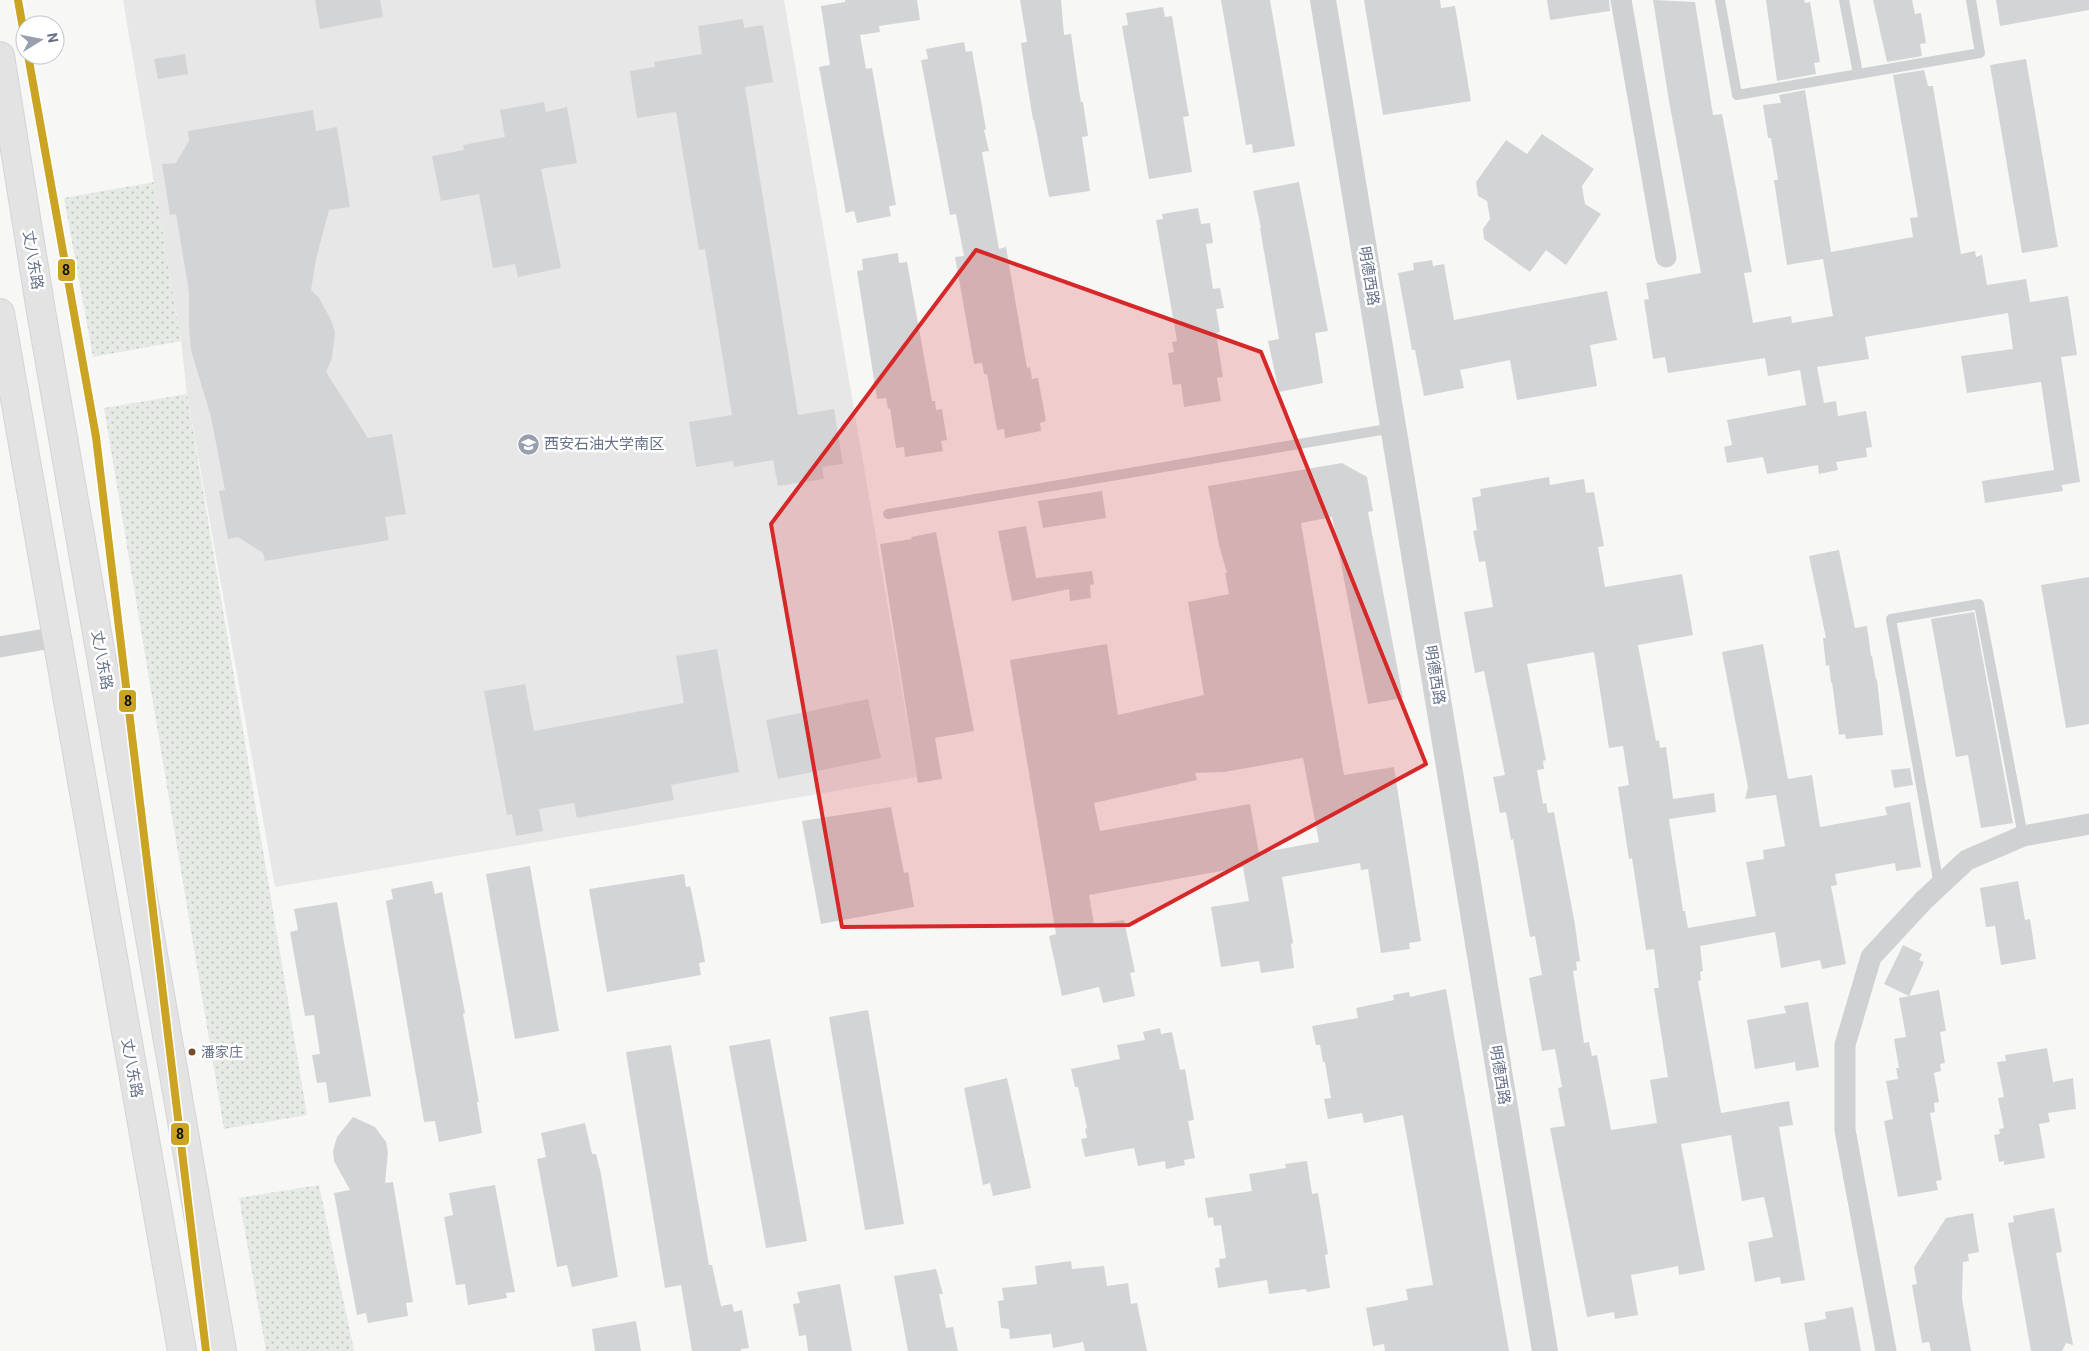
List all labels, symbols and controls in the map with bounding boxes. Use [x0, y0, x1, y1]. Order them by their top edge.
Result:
north arrow [15, 15, 65, 65]
text: N [44, 31, 62, 44]
street label: 丈八东路 [19, 229, 47, 291]
street label: 明德西路 [1355, 245, 1383, 307]
line badge: 8 [57, 258, 76, 282]
text: 8 [62, 262, 70, 278]
school or university icon: 西安石油大学南区 [516, 432, 540, 456]
place label: 西安石油大学南区 [544, 435, 664, 453]
street label: 丈八东路 [88, 629, 116, 691]
street label: 明德西路 [1421, 644, 1449, 706]
line badge: 8 [118, 689, 137, 713]
text: 8 [124, 693, 132, 709]
street label: 丈八东路 [118, 1037, 146, 1099]
place label: 潘家庄 [201, 1044, 243, 1060]
street label: 明德西路 [1486, 1044, 1514, 1106]
marker: 潘家庄 [187, 1047, 197, 1057]
line badge: 8 [170, 1122, 190, 1146]
text: 8 [176, 1126, 184, 1142]

